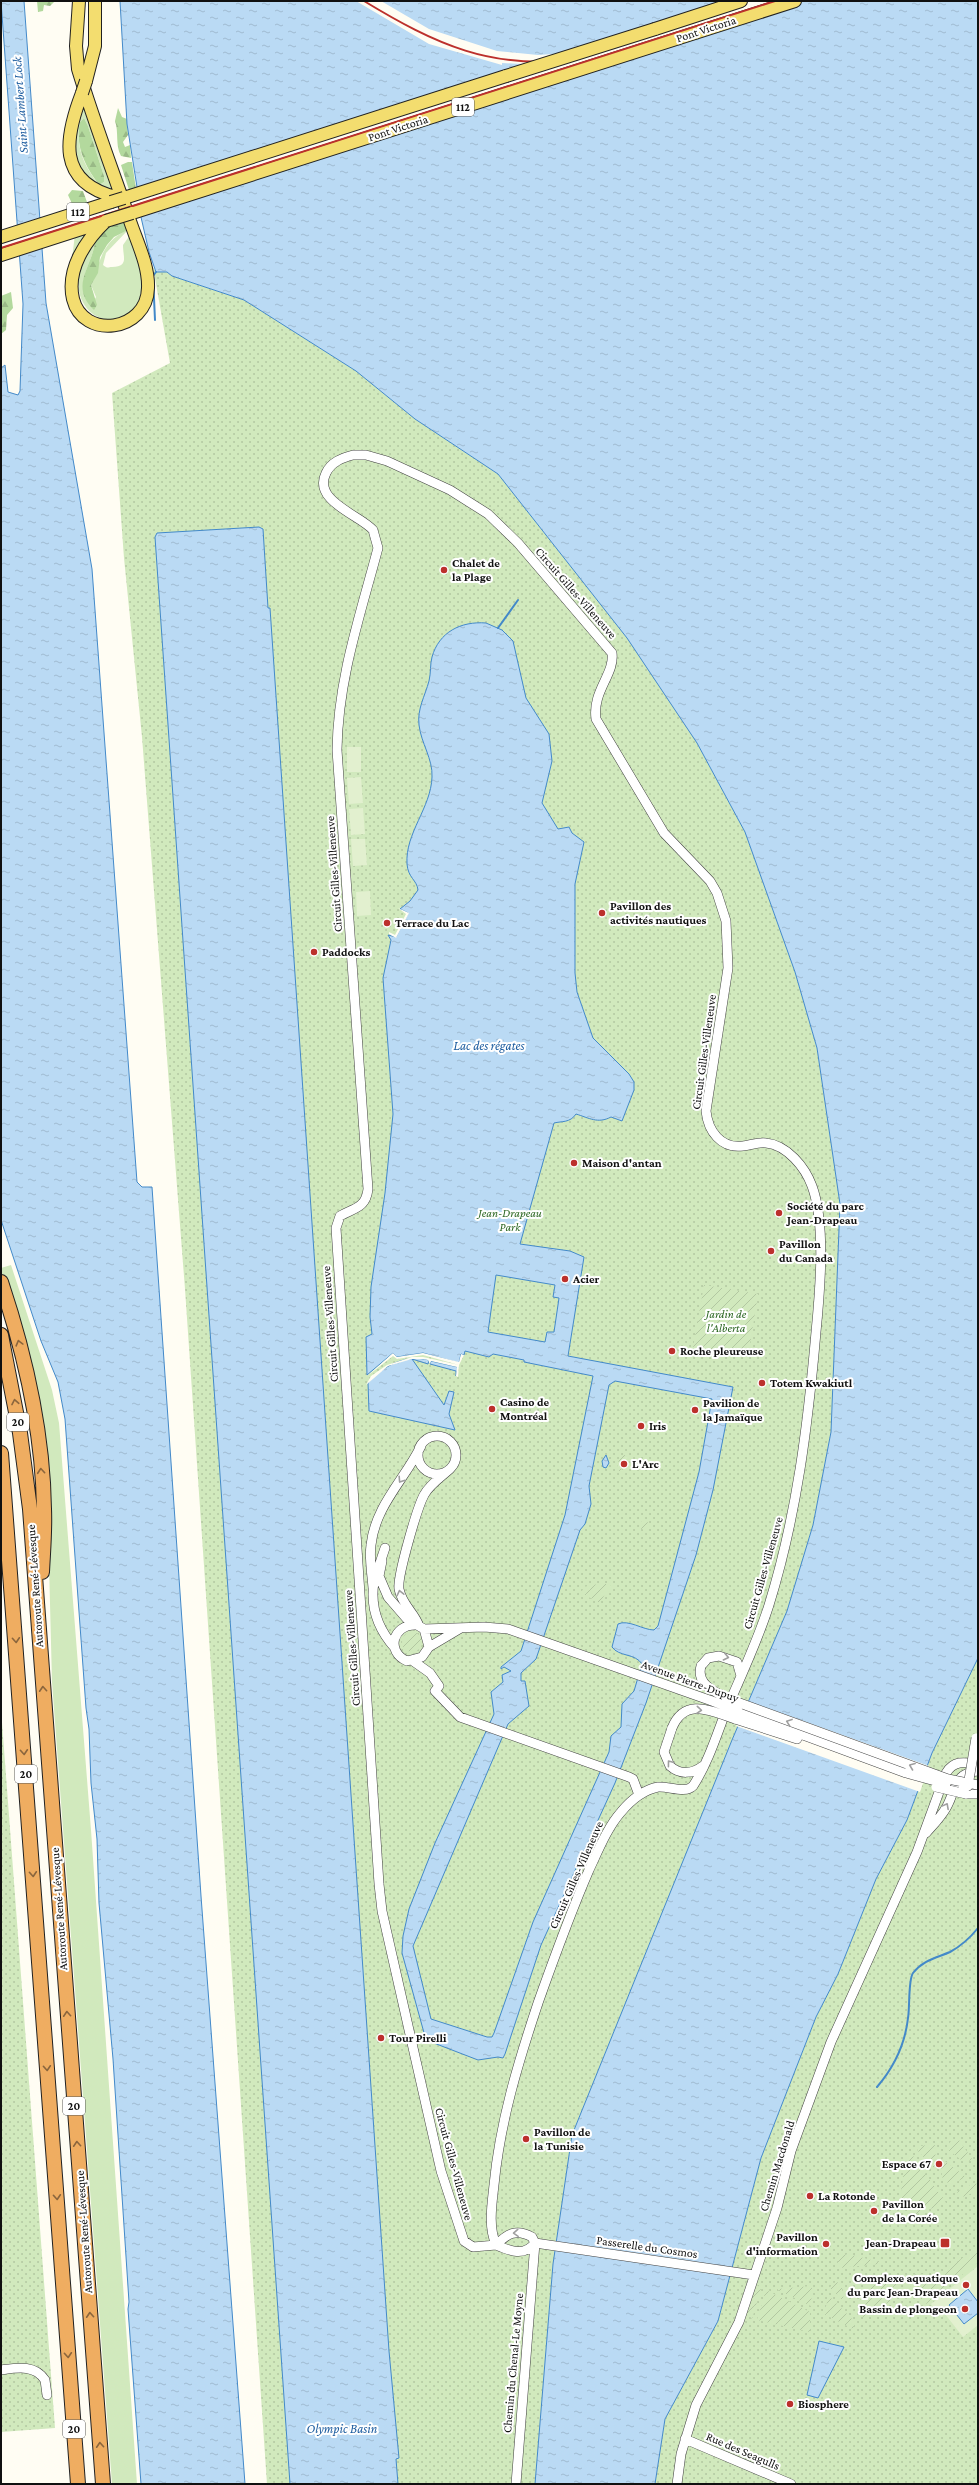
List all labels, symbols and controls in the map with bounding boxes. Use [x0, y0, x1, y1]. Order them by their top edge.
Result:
street label: Pont Victoria [674, 13, 738, 45]
water label: Saint-Lambert Lock [9, 55, 31, 154]
road number: 112 [452, 98, 474, 116]
street label: Pont Victoria [366, 112, 430, 144]
road number: 112 [67, 203, 89, 221]
street label: Circuit Gilles-Villeneuve [533, 545, 619, 641]
place label: Chalet de la Plage [452, 556, 500, 584]
marker: Chalet de la Plage [439, 565, 449, 575]
street label: Circuit Gilles-Villeneuve [323, 816, 345, 932]
place label: Pavillon des activités nautiques [610, 899, 707, 927]
marker: Pavillon des activités nautiques [597, 908, 607, 918]
place label: Terrace du Lac [395, 916, 470, 930]
marker: Terrace du Lac [382, 918, 392, 928]
place label: Paddocks [322, 945, 370, 959]
marker: Paddocks [309, 947, 319, 957]
street label: Circuit Gilles-Villeneuve [689, 993, 719, 1111]
water label: Lac des régates [454, 1038, 524, 1053]
place label: Maison d'antan [582, 1156, 662, 1170]
marker: Maison d'antan [569, 1158, 579, 1168]
place label: Société du parc Jean-Drapeau [785, 1199, 864, 1227]
park label: Jean-Drapeau Park [476, 1206, 542, 1234]
marker: Société du parc Jean-Drapeau [774, 1208, 784, 1218]
place label: Pavillon du Canada [779, 1237, 833, 1265]
marker: Pavillon du Canada [766, 1246, 776, 1256]
street label: Circuit Gilles-Villeneuve [319, 1266, 341, 1382]
place label: Acier [572, 1272, 600, 1286]
marker: Acier [560, 1274, 570, 1284]
park label: Jardin de l'Alberta [704, 1307, 747, 1335]
one-way arrow [15, 1340, 23, 1346]
place label: Roche pleureuse [680, 1344, 764, 1358]
marker: Roche pleureuse [667, 1346, 677, 1356]
place label: Totem Kwakiutl [770, 1376, 853, 1390]
marker: Totem Kwakiutl [757, 1378, 767, 1388]
place label: Casino de Montréal [500, 1395, 549, 1423]
place label: Pavilion de la Jamaïque [703, 1396, 763, 1424]
one-way arrow [11, 1398, 19, 1405]
marker: Casino de Montréal [487, 1404, 497, 1414]
marker: Pavilion de la Jamaïque [690, 1405, 700, 1415]
road number: 20 [7, 1413, 29, 1431]
place label: Iris [649, 1419, 666, 1433]
marker: Iris [636, 1421, 646, 1431]
place label: L'Arc [632, 1457, 659, 1471]
marker: L'Arc [619, 1459, 629, 1469]
one-way arrow [37, 1468, 46, 1474]
one-way arrow [399, 1475, 406, 1482]
street label: Circuit Gilles-Villeneuve [740, 1515, 786, 1631]
street label: Autoroute René-Lévesque [24, 1524, 46, 1648]
street label: Circuit Gilles-Villeneuve [341, 1590, 363, 1706]
one-way arrow [397, 1590, 405, 1596]
one-way arrow [11, 1637, 20, 1643]
one-way arrow [722, 1653, 729, 1661]
street label: Avenue Pierre-Dupuy [639, 1657, 741, 1705]
one-way arrow [38, 1686, 47, 1693]
one-way arrow [696, 1705, 702, 1714]
one-way arrow [786, 1718, 793, 1726]
one-way arrow [19, 1749, 28, 1755]
one-way arrow [668, 1761, 675, 1768]
one-way arrow [908, 1762, 915, 1770]
road number: 20 [15, 1765, 37, 1783]
one-way arrow [942, 1803, 949, 1810]
street label: Circuit Gilles-Villeneuve [546, 1819, 606, 1931]
street label: Autoroute René-Lévesque [48, 1847, 70, 1971]
one-way arrow [29, 1871, 38, 1877]
one-way arrow [63, 2011, 72, 2017]
place label: Tour Pirelli [389, 2031, 447, 2045]
marker: Tour Pirelli [376, 2033, 386, 2043]
one-way arrow [43, 2065, 52, 2071]
road number: 20 [63, 2097, 85, 2115]
street label: Circuit Gilles-Villeneuve [432, 2106, 476, 2222]
street label: Chemin Macdonald [756, 2118, 798, 2213]
place label: Pavillon de la Tunisie [534, 2125, 591, 2153]
marker: Pavillon de la Tunisie [521, 2134, 531, 2144]
one-way arrow [73, 2141, 82, 2147]
place label: Espace 67 [882, 2157, 931, 2171]
marker: Espace 67 [934, 2159, 944, 2169]
street label: Autoroute René-Lévesque [73, 2170, 95, 2294]
place label: La Rotonde [818, 2189, 876, 2203]
marker: La Rotonde [805, 2191, 815, 2201]
one-way arrow [52, 2194, 61, 2200]
place label: Pavillon de la Corée [882, 2197, 938, 2225]
marker: Pavillon de la Corée [869, 2206, 879, 2216]
one-way arrow [513, 2229, 519, 2238]
place label: Pavillon d'information [746, 2230, 818, 2258]
street label: Passerelle du Cosmos [595, 2233, 699, 2261]
place label: Jean-Drapeau [864, 2236, 936, 2250]
marker: Jean-Drapeau [939, 2237, 951, 2249]
marker: Pavillon d'information [821, 2239, 831, 2249]
place label: Complexe aquatique du parc Jean-Drapeau [847, 2271, 958, 2299]
marker: Complexe aquatique du parc Jean-Drapeau [961, 2280, 971, 2290]
street label: Chemin du Chenal-Le Moyne [500, 2293, 526, 2433]
place label: Bassin de plongeon [859, 2302, 957, 2316]
marker: Bassin de plongeon [960, 2304, 970, 2314]
one-way arrow [85, 2312, 94, 2318]
one-way arrow [64, 2352, 73, 2358]
place label: Biosphere [798, 2397, 849, 2411]
marker: Biosphere [785, 2399, 795, 2409]
road number: 20 [63, 2420, 85, 2438]
water label: Olympic Basin [307, 2421, 378, 2436]
street label: Rue des Seagulls [704, 2429, 782, 2473]
one-way arrow [95, 2442, 104, 2448]

